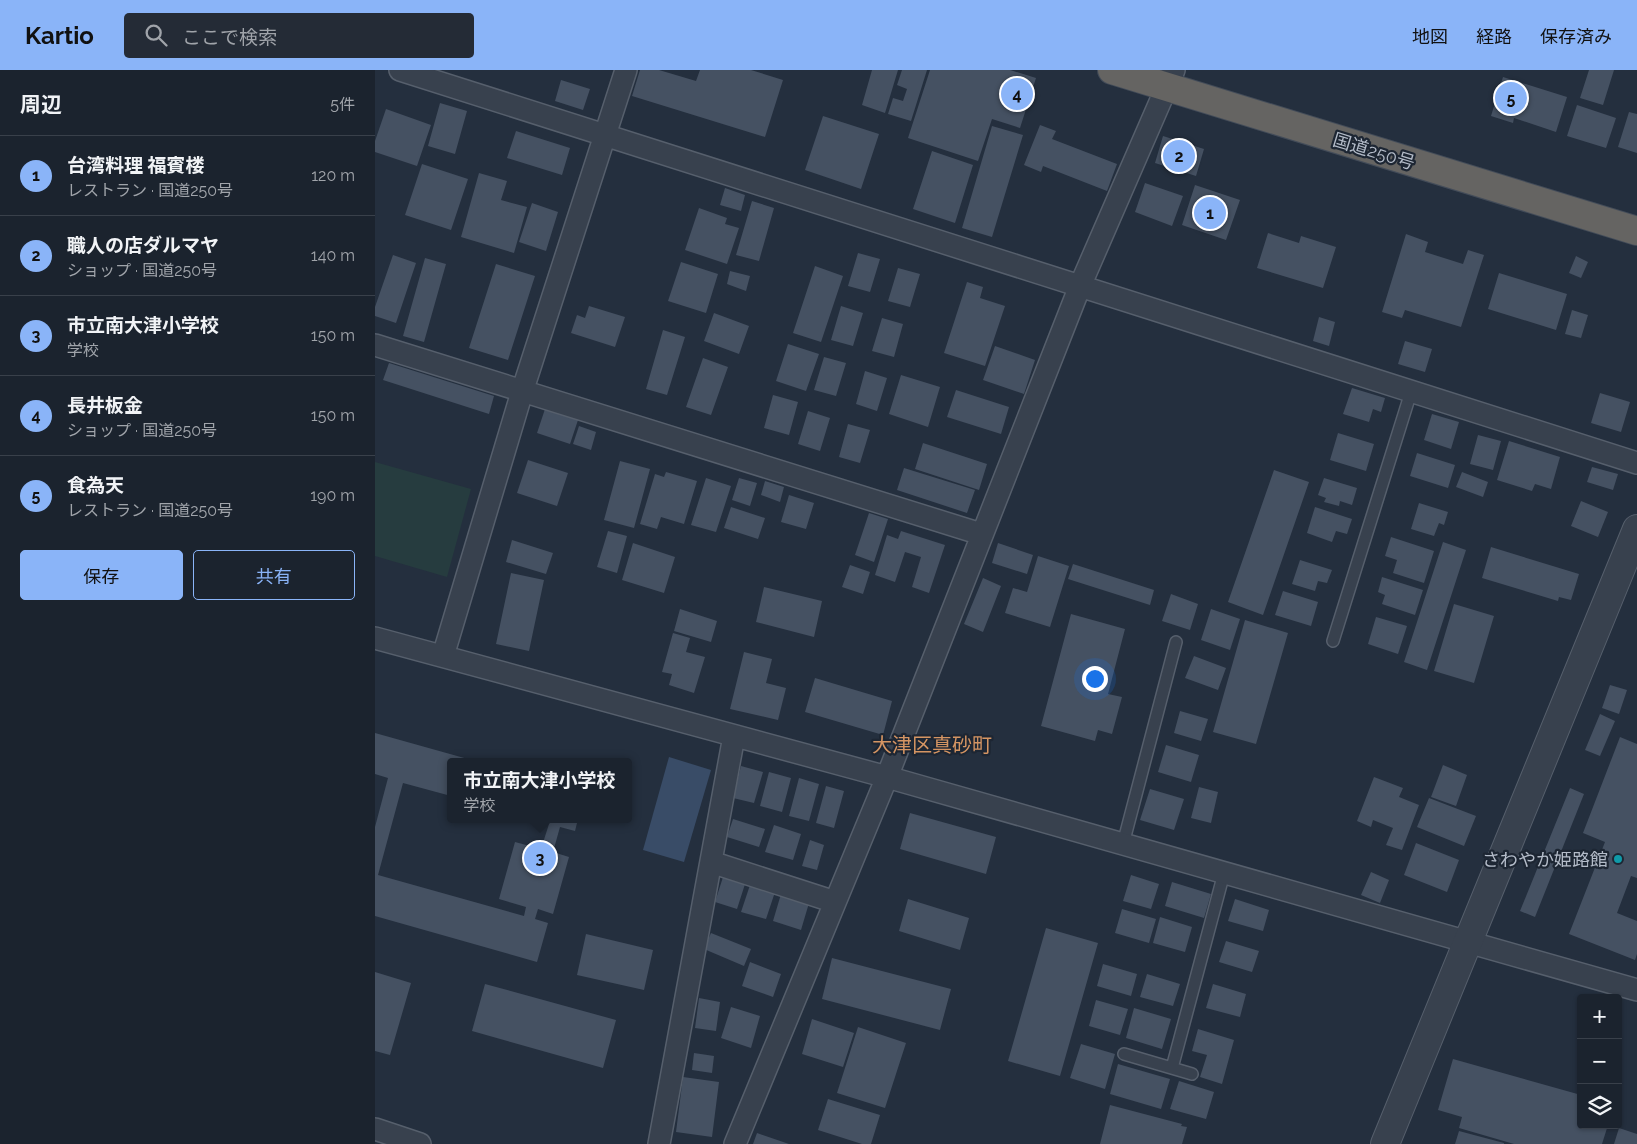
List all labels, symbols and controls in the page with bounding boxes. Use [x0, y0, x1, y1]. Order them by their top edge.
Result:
search box [124, 13, 474, 58]
text: Kartio [25, 21, 94, 50]
icon: search [142, 21, 170, 49]
text: ここで検索 [182, 26, 277, 48]
text: 地図 [1412, 26, 1448, 47]
text: 経路 [1476, 26, 1512, 47]
text: 保存済み [1540, 26, 1612, 47]
pin: 4 [1001, 75, 1033, 113]
pin: 5 [1495, 79, 1527, 117]
text: 周辺 [20, 92, 62, 117]
text: 5件 [330, 95, 355, 114]
street label: 国道250号 [1331, 129, 1417, 173]
pin: 2 [1163, 137, 1195, 175]
text: 台湾料理 福賓楼 [67, 154, 205, 176]
text: 1 [32, 166, 40, 185]
text: 120 m [311, 166, 355, 185]
text: レストラン · 国道250号 [67, 181, 233, 200]
pin: 1 [1194, 194, 1226, 232]
text: 職人の店ダルマヤ [67, 234, 219, 256]
text: 2 [31, 246, 41, 265]
text: 140 m [311, 246, 355, 265]
text: ショップ · 国道250号 [67, 261, 217, 280]
text: 市立南大津小学校 [67, 314, 219, 336]
text: 3 [32, 326, 40, 345]
text: 150 m [311, 326, 355, 345]
text: 学校 [67, 341, 99, 360]
text: 長井板金 [67, 394, 143, 416]
text: 4 [31, 406, 41, 425]
text: 150 m [311, 406, 355, 425]
text: ショップ · 国道250号 [67, 421, 217, 440]
text: 食為天 [67, 474, 124, 496]
text: 5 [32, 486, 40, 505]
text: 190 m [310, 486, 355, 505]
text: レストラン · 国道250号 [67, 501, 233, 520]
button: 保存 [20, 550, 183, 600]
button: 共有 [193, 550, 355, 600]
your location [1082, 666, 1108, 692]
district label: 大津区真砂町 [872, 733, 992, 757]
popup [447, 758, 632, 823]
text: 市立南大津小学校 [463, 769, 616, 791]
text: 学校 [463, 796, 496, 815]
pin: 3 [524, 839, 556, 877]
place label: さわやか姫路館 [1482, 849, 1608, 870]
marker: さわやか姫路館 [1612, 853, 1624, 865]
map controls [1577, 994, 1622, 1129]
button: + [1577, 994, 1622, 1039]
button: − [1577, 1039, 1622, 1084]
button: layers [1577, 1084, 1622, 1129]

